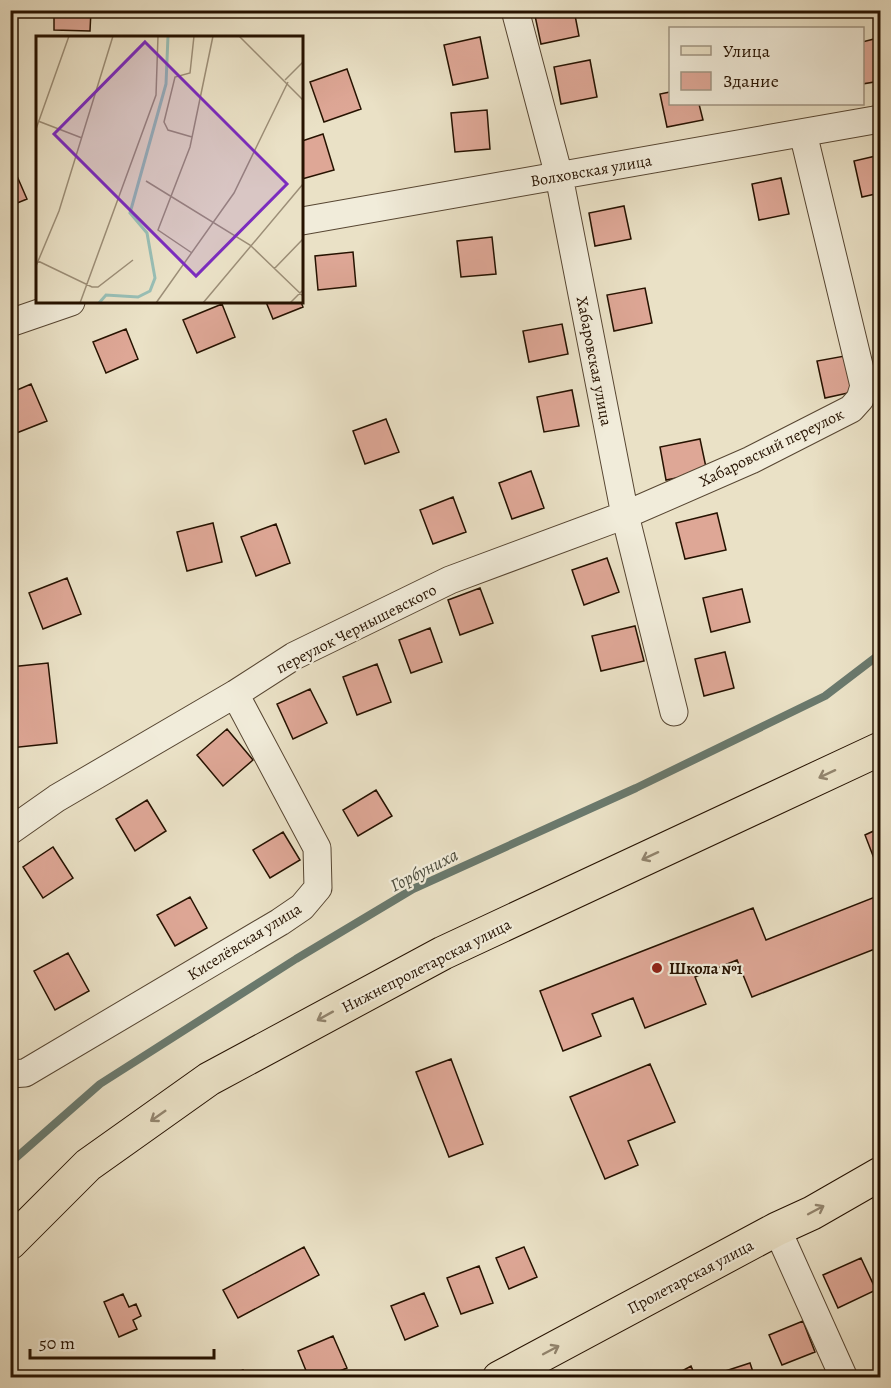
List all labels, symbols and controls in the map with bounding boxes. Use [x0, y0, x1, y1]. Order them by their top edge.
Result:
legend [669, 27, 864, 105]
inset map [36, 36, 303, 303]
text: Улица [723, 39, 771, 63]
text: Здание [723, 69, 779, 93]
street label: Волховская улица [529, 149, 654, 192]
street label: Хабаровская улица [571, 294, 617, 429]
street label: Хабаровский переулок [695, 403, 847, 493]
street label: переулок Чернышевского [272, 579, 441, 679]
one-way arrow [819, 768, 837, 780]
water label: Горбуниха [386, 843, 462, 897]
one-way arrow [642, 850, 660, 862]
street label: Киселёвская улица [183, 898, 306, 986]
street label: Нижнепролетарская улица [338, 913, 516, 1018]
place label: Школа №1 [669, 958, 743, 980]
marker: Школа №1 [650, 961, 664, 975]
one-way arrow [317, 1010, 334, 1022]
one-way arrow [150, 1110, 166, 1122]
one-way arrow [807, 1204, 824, 1216]
street label: Пролетарская улица [623, 1234, 758, 1319]
scale bar [30, 1322, 214, 1360]
text: 50 m [39, 1331, 75, 1355]
one-way arrow [541, 1344, 559, 1355]

